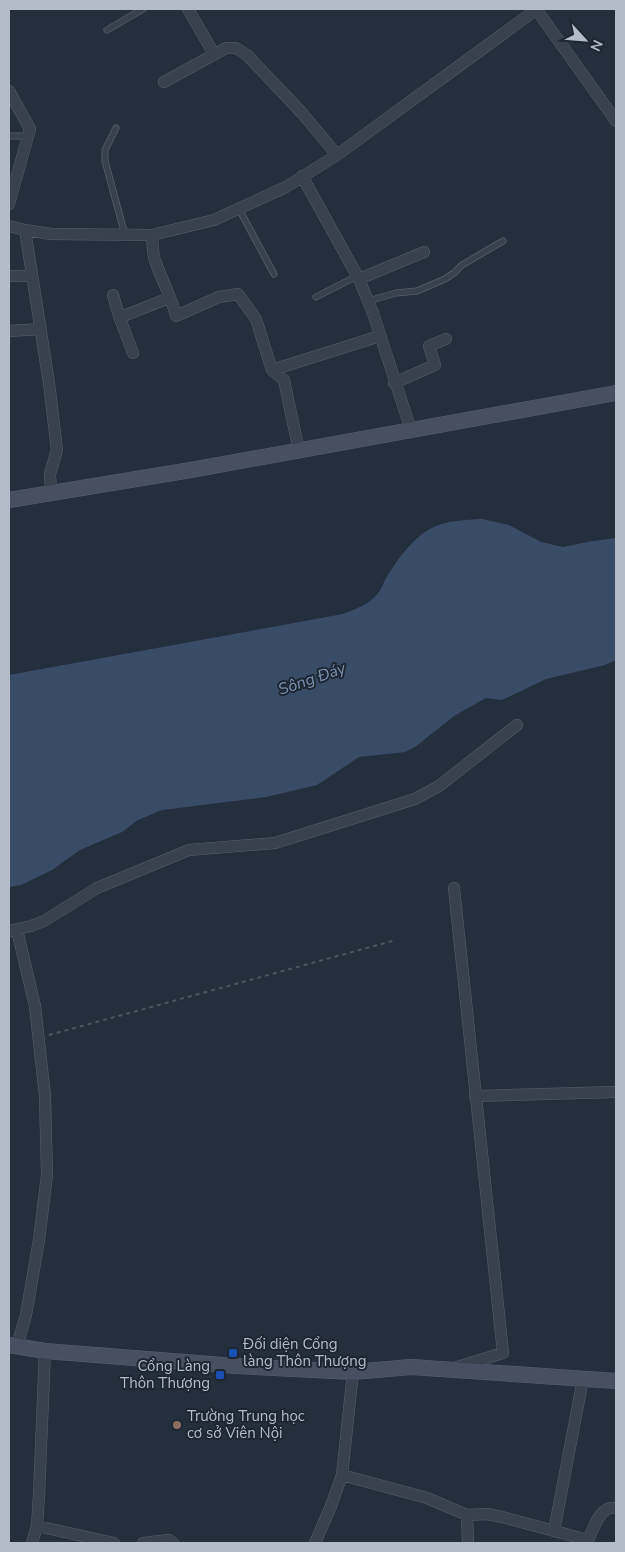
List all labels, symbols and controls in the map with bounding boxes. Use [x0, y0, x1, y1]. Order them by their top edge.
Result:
north arrow [560, 15, 610, 65]
text: N [585, 37, 607, 54]
water label: Sông Đáy [275, 657, 349, 701]
place label: Đối diện Cổng làng Thôn Thượng [242, 1334, 366, 1371]
marker: Đối diện Cổng làng Thôn Thượng [227, 1347, 239, 1359]
place label: Cổng Làng Thôn Thượng [120, 1356, 210, 1393]
marker: Cổng Làng Thôn Thượng [214, 1369, 226, 1381]
place label: Trường Trung học cơ sở Viên Nội [187, 1406, 305, 1443]
marker: Trường Trung học cơ sở Viên Nội [171, 1419, 183, 1431]

